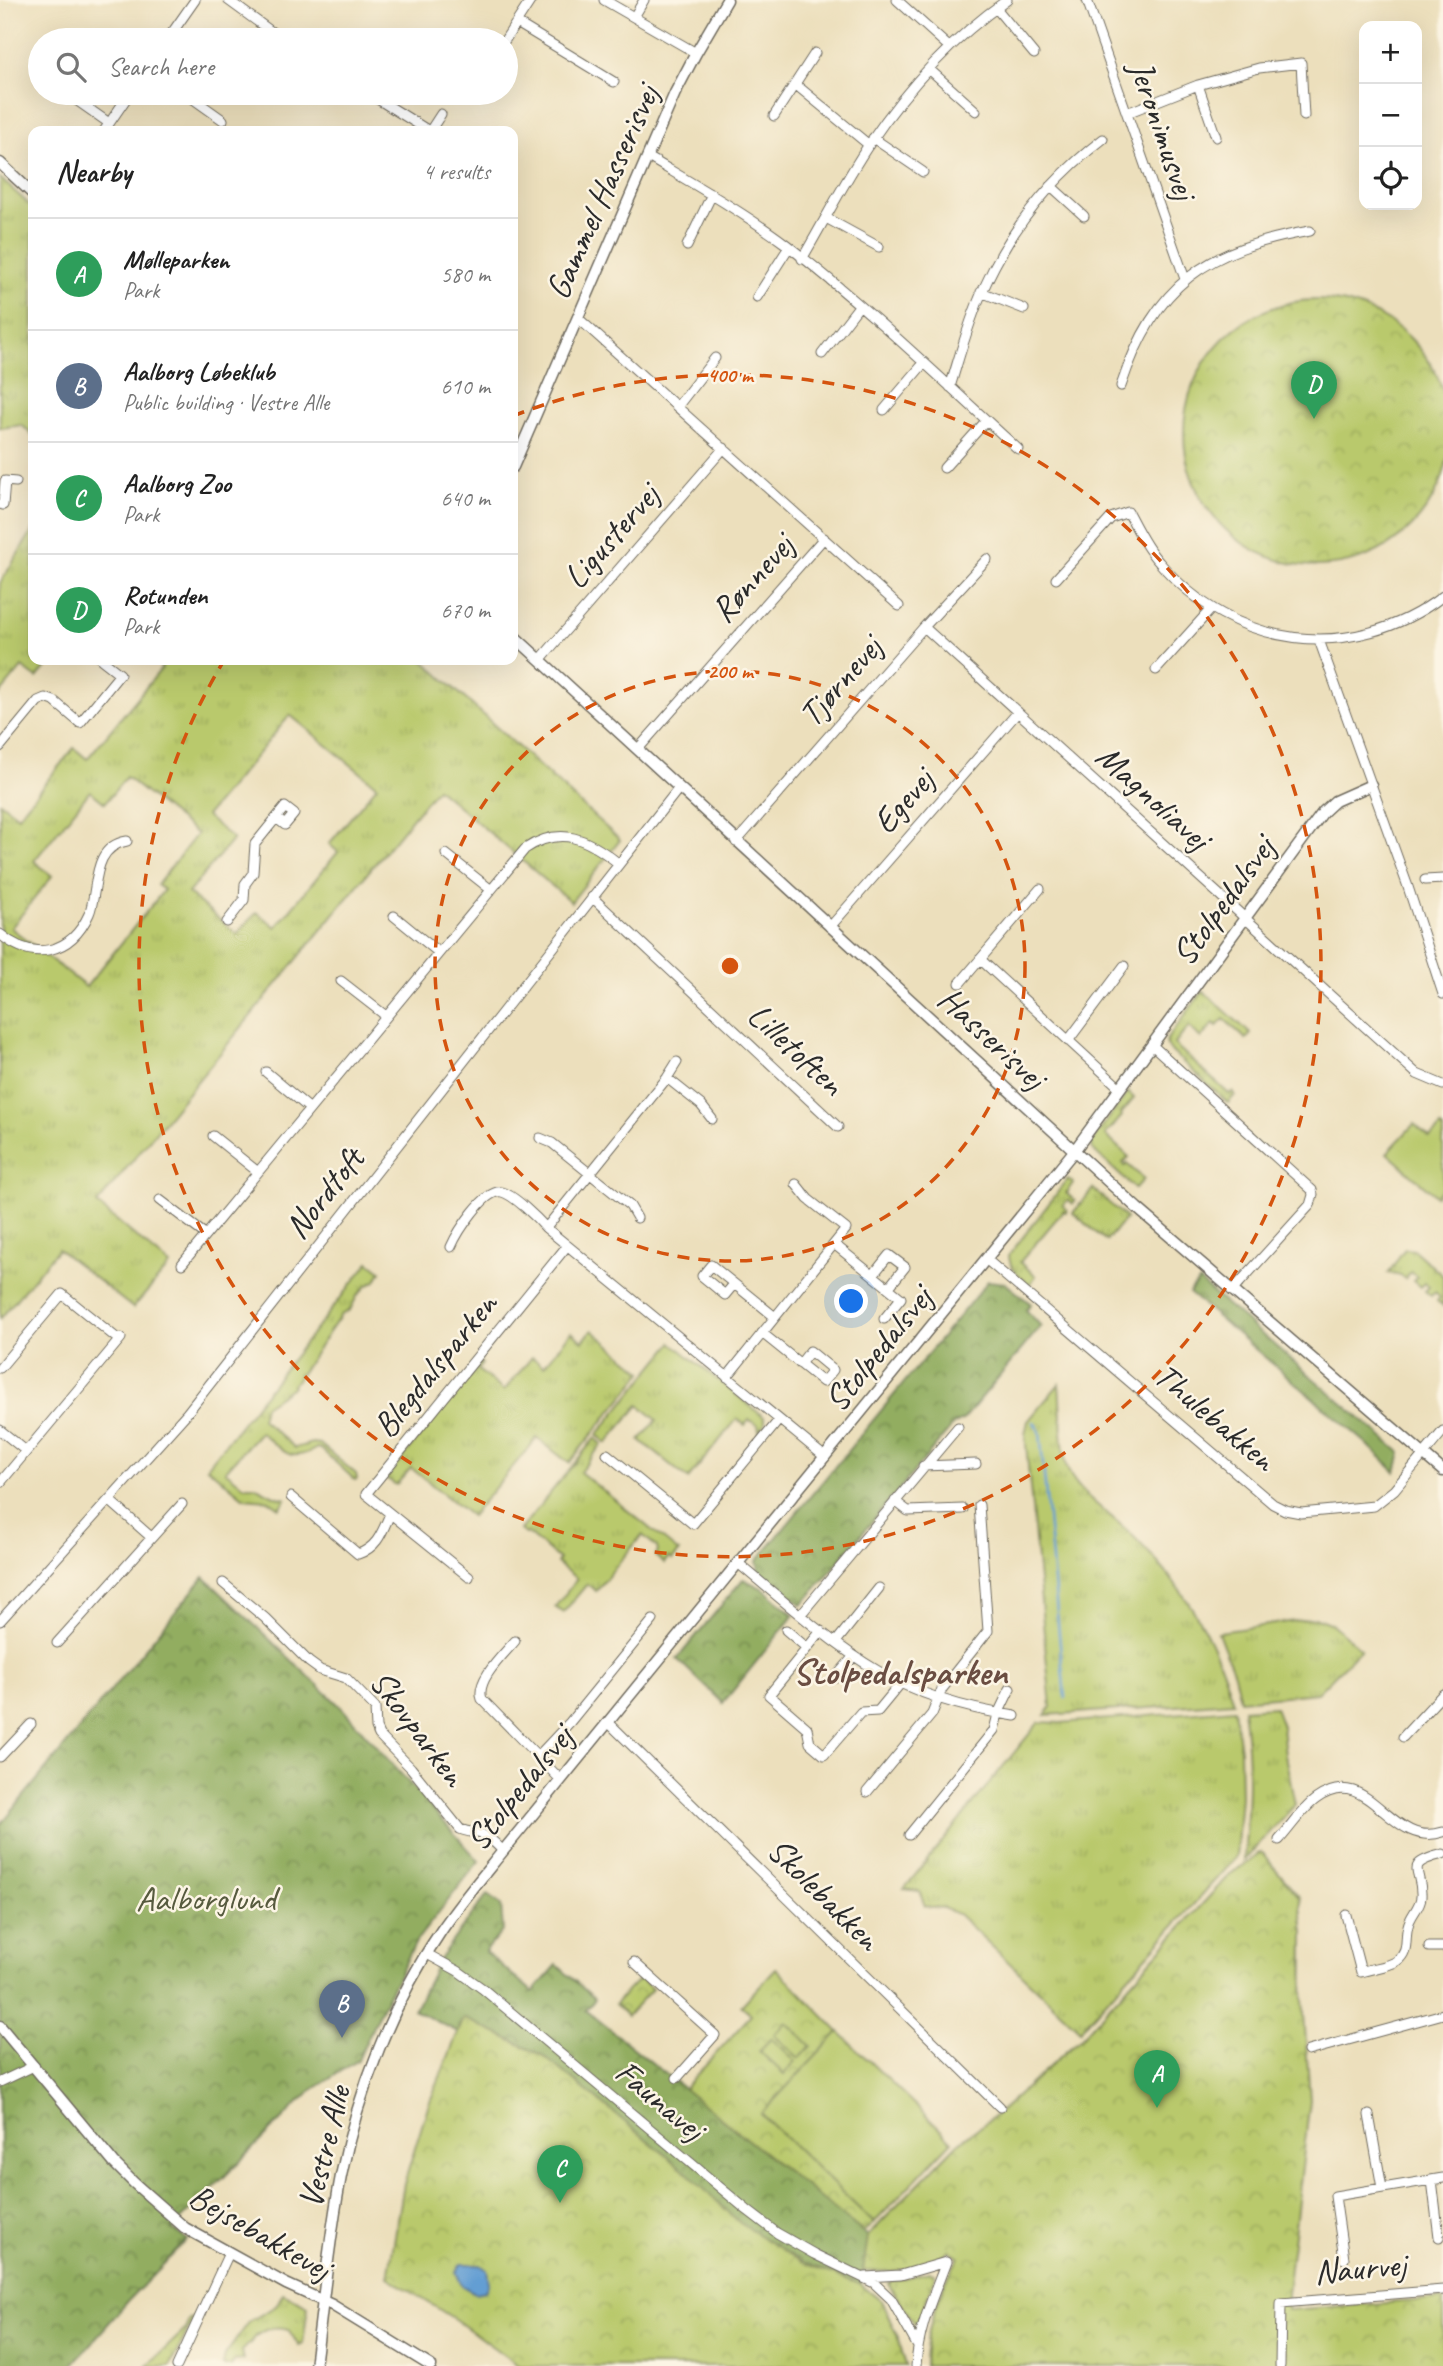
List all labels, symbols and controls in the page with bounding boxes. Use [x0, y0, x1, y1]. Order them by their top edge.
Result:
map controls [1359, 21, 1422, 210]
button: + [1359, 21, 1422, 84]
search box [28, 28, 518, 105]
icon: search [52, 48, 90, 86]
text: Search here [108, 50, 214, 83]
street label: Jeronimusvej [1118, 53, 1209, 209]
street label: Gammel Hasserisvej [535, 74, 671, 306]
button: − [1359, 84, 1422, 147]
button: locate [1359, 147, 1422, 210]
text: Nearby [56, 153, 132, 191]
text: 4 results [423, 157, 490, 186]
text: Mølleparken [123, 243, 229, 276]
text: A [73, 260, 85, 289]
text: 580 m [441, 260, 490, 289]
text: Park [123, 276, 159, 305]
text: Aalborg Løbeklub [123, 355, 275, 388]
pin: D [1291, 361, 1337, 419]
text: 400 m [707, 362, 755, 388]
text: B [73, 372, 85, 401]
text: 610 m [441, 372, 490, 401]
text: Public building · Vestre Alle [123, 388, 329, 417]
text: Aalborg Zoo [123, 467, 231, 500]
street label: Ligustervej [553, 471, 671, 598]
text: C [74, 484, 84, 513]
text: 640 m [441, 484, 490, 513]
text: Park [123, 500, 159, 529]
street label: Rønnevej [700, 521, 806, 632]
text: Rotunden [123, 579, 208, 612]
text: D [72, 596, 86, 625]
text: 670 m [441, 596, 490, 625]
text: Park [123, 612, 159, 641]
street label: Tjørnevej [788, 623, 894, 736]
text: 200 m [707, 658, 755, 684]
street label: Magnoliavej [1087, 734, 1223, 863]
street label: Egevej [862, 756, 946, 843]
street label: Stolpedalsvej [1161, 824, 1288, 974]
centre of rings [718, 954, 742, 978]
street label: Hasserisvej [929, 977, 1058, 1102]
street label: Lilletoften [738, 993, 855, 1106]
street label: Nordtoft [274, 1135, 376, 1248]
street label: Stolpedalsvej [814, 1273, 945, 1421]
street label: Blegdalsparken [363, 1281, 509, 1447]
your location [834, 1284, 868, 1318]
street label: Thulebakken [1145, 1353, 1287, 1482]
district label: Stolpedalsparken [793, 1648, 1008, 1695]
street label: Skovparken [360, 1661, 478, 1797]
street label: Stolpedalsvej [455, 1712, 586, 1860]
street label: Skolebakken [758, 1828, 892, 1962]
park label: Aalborglund [136, 1876, 281, 1921]
pin: B [319, 1980, 365, 2038]
street label: Faunavej [606, 2050, 717, 2153]
pin: A [1134, 2050, 1180, 2108]
street label: Vestre Alle [287, 2079, 361, 2213]
pin: C [537, 2145, 583, 2203]
street label: Bejsebakkevej [181, 2173, 342, 2293]
street label: Naurvej [1312, 2241, 1412, 2294]

